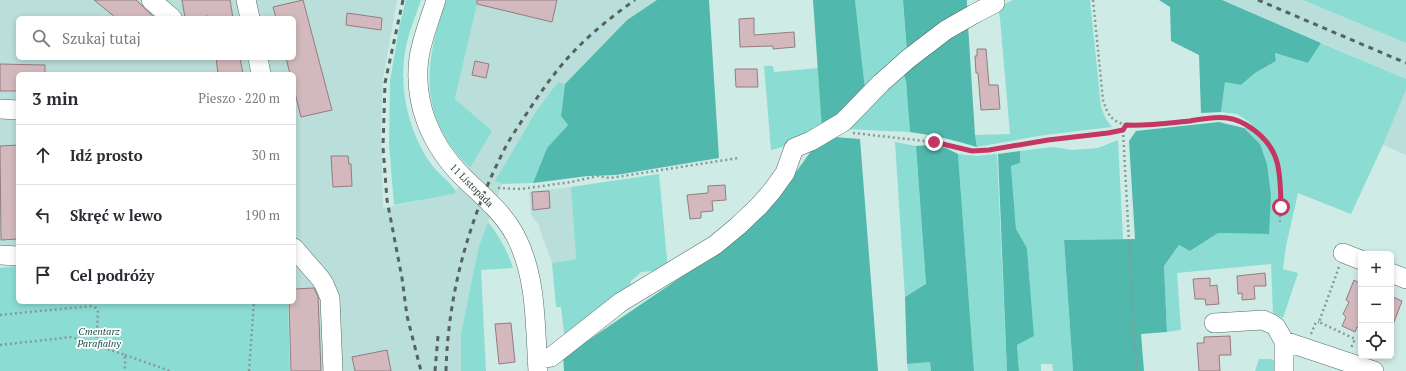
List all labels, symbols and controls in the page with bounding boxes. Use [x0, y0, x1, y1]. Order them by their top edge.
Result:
search box [16, 16, 296, 60]
icon: search [30, 27, 52, 49]
text: Szukaj tutaj [62, 28, 141, 48]
text: 3 min [32, 87, 79, 110]
text: Pieszo · 220 m [198, 89, 280, 107]
route end [925, 133, 943, 151]
icon: ahead [32, 144, 54, 166]
text: Idź prosto [70, 145, 143, 165]
text: 30 m [252, 146, 280, 164]
street label: 11 Listopada [447, 161, 496, 210]
route start [1272, 198, 1290, 216]
icon: left [32, 204, 54, 226]
text: Skręć w lewo [70, 205, 162, 225]
text: 190 m [245, 206, 280, 224]
map controls [1358, 251, 1394, 359]
button: + [1358, 251, 1394, 287]
icon: arrive [32, 264, 54, 286]
text: Cel podróży [70, 265, 154, 285]
button: − [1358, 287, 1394, 323]
button: locate [1358, 323, 1394, 359]
park label: Cmentarz Parafialny [76, 325, 121, 350]

